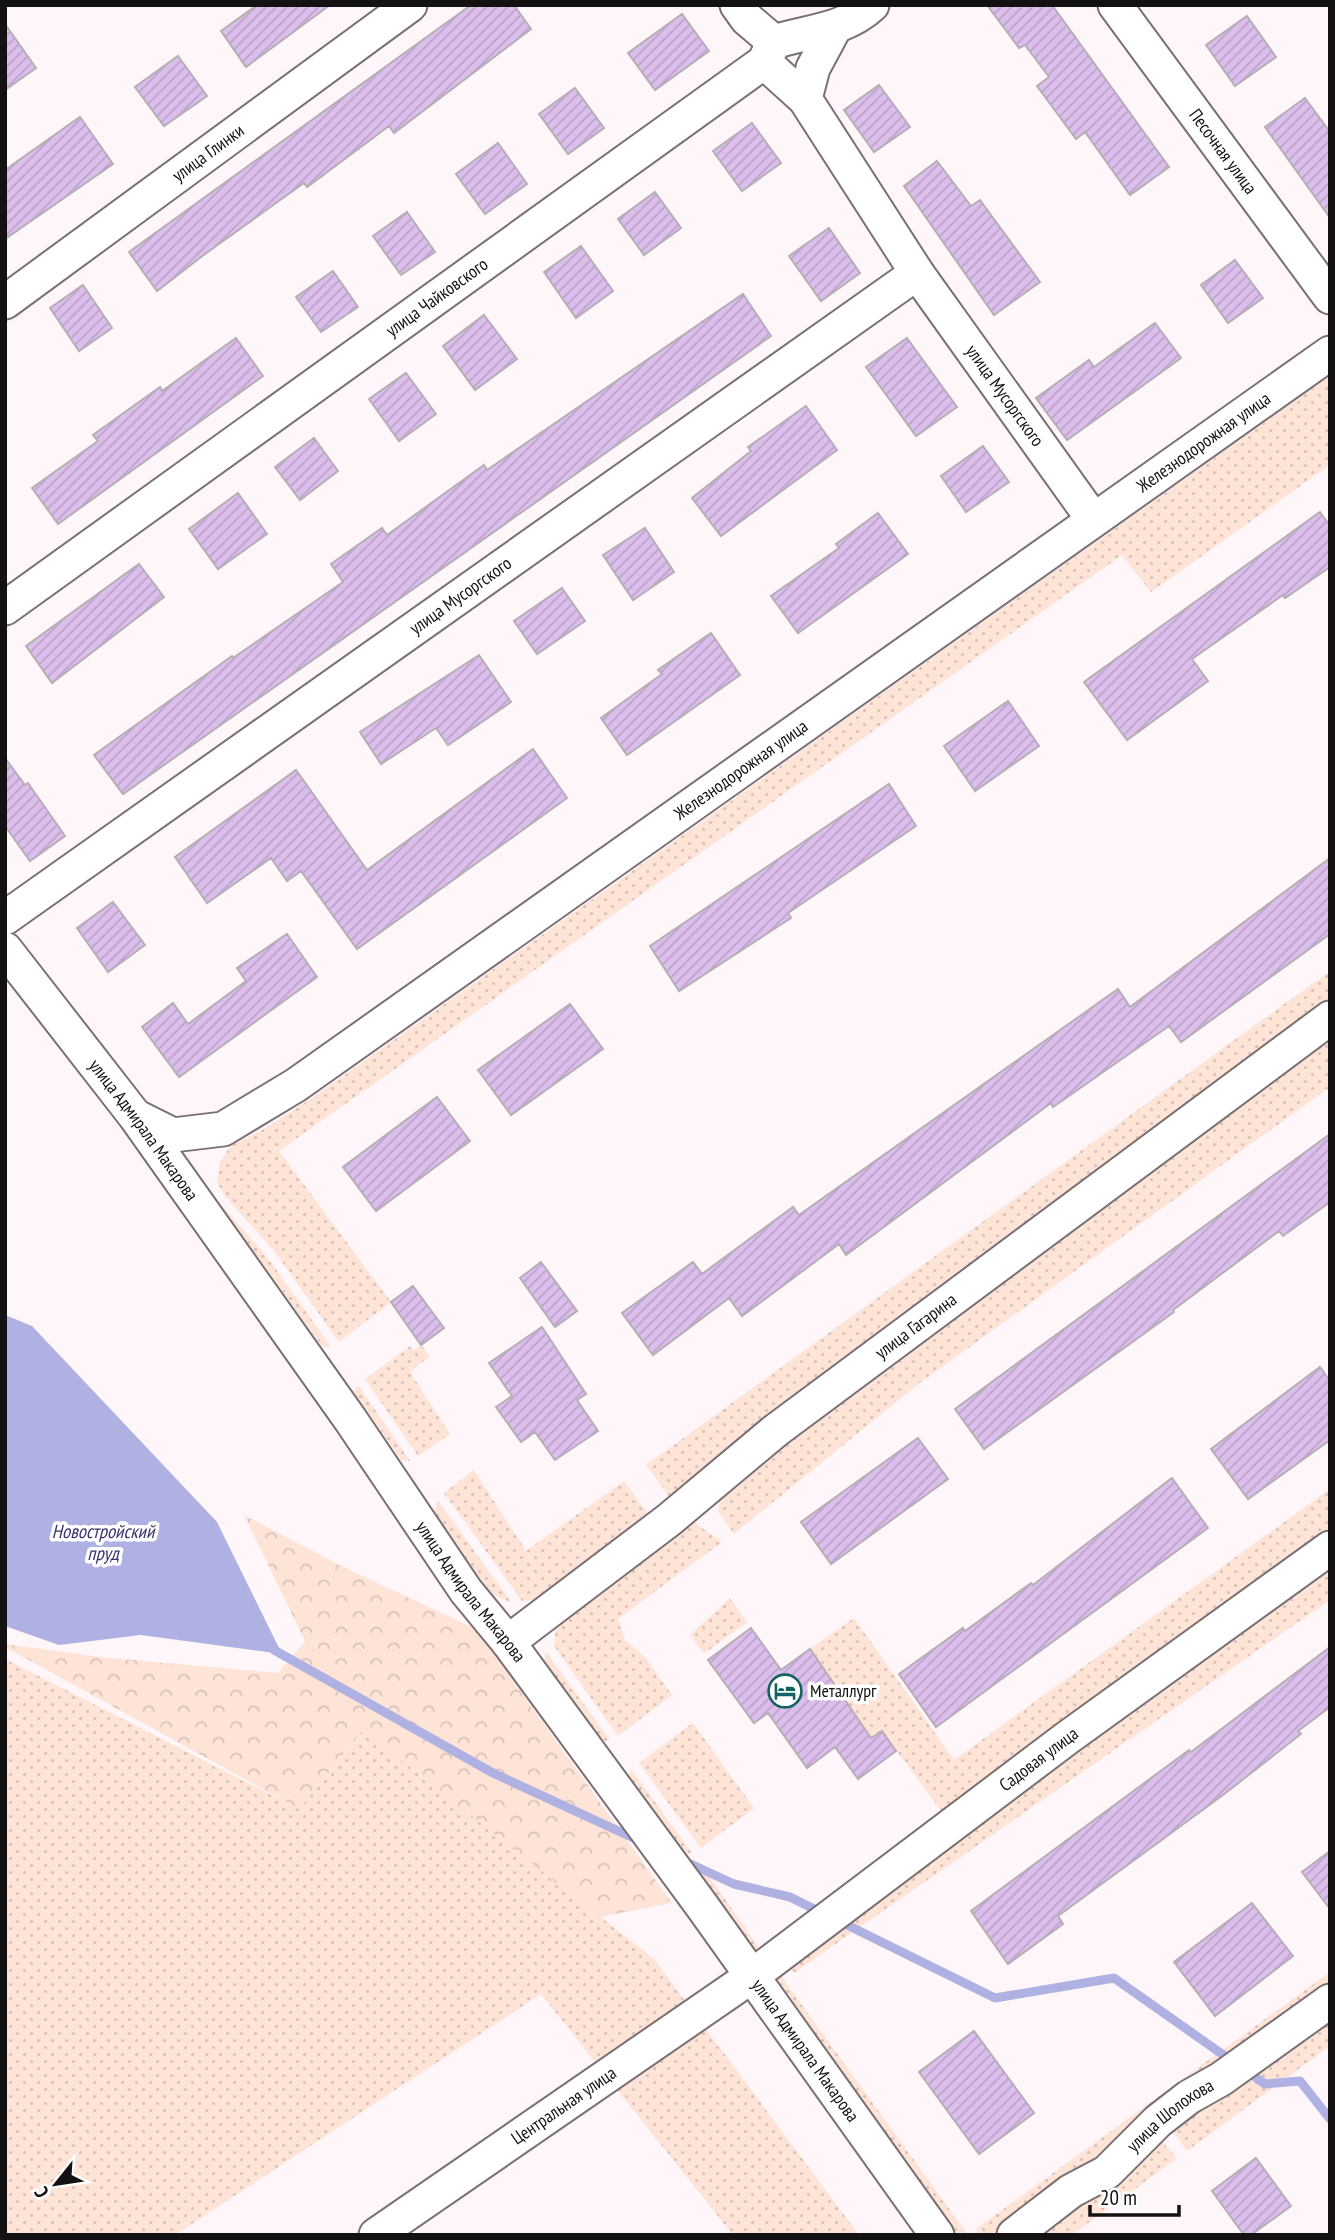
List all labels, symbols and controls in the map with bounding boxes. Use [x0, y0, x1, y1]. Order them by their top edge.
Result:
street label: Песочная улица [1184, 104, 1262, 199]
street label: улица Глинки [167, 119, 248, 187]
street label: улица Чайковского [381, 252, 492, 341]
street label: улица Мусоргского [961, 340, 1049, 451]
street label: Железнодорожная улица [1131, 387, 1275, 498]
street label: улица Мусоргского [405, 551, 516, 639]
street label: Железнодорожная улица [668, 714, 812, 825]
street label: улица Адмирала Макарова [84, 1054, 204, 1205]
street label: улица Гагарина [870, 1288, 961, 1364]
street label: улица Адмирала Макарова [411, 1517, 531, 1667]
water label: Новостройский пруд [52, 1519, 156, 1565]
hotel icon: Металлург [766, 1672, 804, 1710]
place label: Металлург [810, 1679, 877, 1702]
street label: Садовая улица [994, 1722, 1083, 1796]
street label: улица Адмирала Макарова [747, 1974, 865, 2126]
street label: Центральная улица [507, 2061, 620, 2149]
street label: улица Шолохова [1122, 2073, 1218, 2157]
north arrow [21, 2149, 91, 2219]
scale bar [1090, 2174, 1179, 2218]
text: С [29, 2182, 54, 2202]
text: 20 m [1100, 2184, 1137, 2211]

